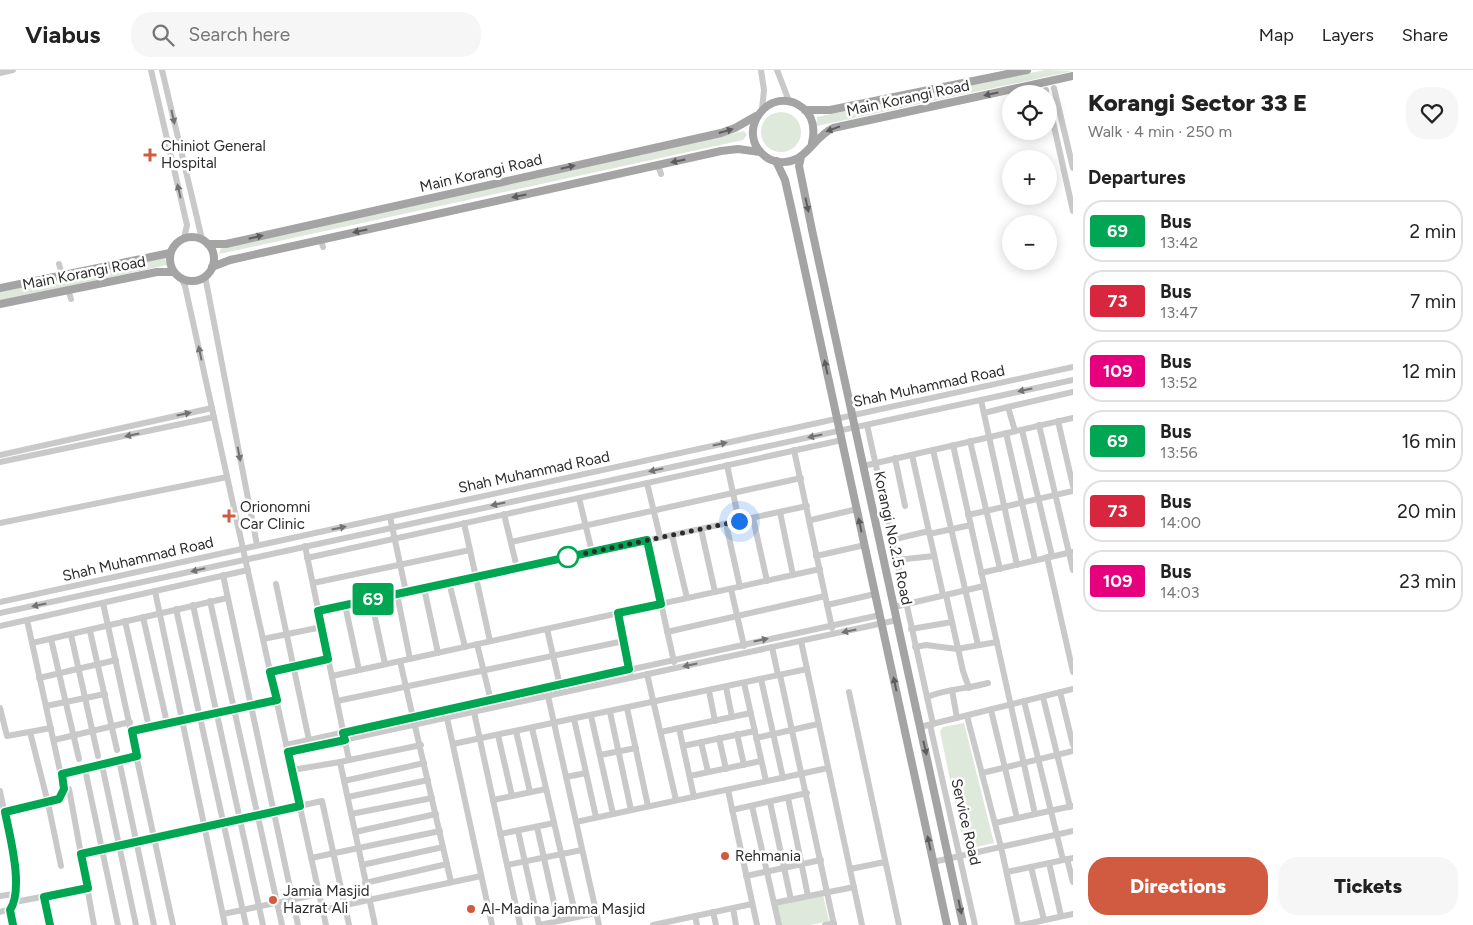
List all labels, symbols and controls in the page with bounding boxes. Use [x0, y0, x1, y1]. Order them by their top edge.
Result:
search box [131, 12, 481, 57]
text: Viabus [25, 20, 101, 49]
icon: search [149, 21, 177, 49]
text: Search here [189, 23, 290, 46]
text: Map [1259, 24, 1294, 46]
text: Layers [1322, 24, 1374, 46]
text: Share [1402, 24, 1448, 46]
street label: Main Korangi Road [845, 76, 971, 120]
map controls [1002, 85, 1057, 270]
button: locate [1002, 85, 1057, 140]
button: heart [1406, 87, 1458, 139]
text: Korangi Sector 33 E [1088, 88, 1307, 117]
one-way arrow [984, 90, 999, 98]
one-way arrow [170, 110, 178, 125]
text: Walk · 4 min · 250 m [1088, 122, 1232, 141]
one-way arrow [825, 126, 840, 133]
one-way arrow [719, 127, 734, 135]
place label: Chiniot General Hospital [161, 137, 266, 172]
marker: Chiniot General Hospital [143, 148, 157, 162]
street label: Main Korangi Road [418, 150, 544, 196]
button: + [1002, 150, 1057, 205]
one-way arrow [670, 157, 685, 165]
one-way arrow [560, 163, 576, 171]
text: Departures [1088, 166, 1186, 189]
one-way arrow [175, 184, 183, 199]
one-way arrow [512, 192, 527, 200]
one-way arrow [803, 197, 811, 212]
text: Bus [1160, 210, 1191, 233]
button: − [1002, 215, 1057, 270]
text: 69 [1107, 220, 1128, 242]
text: 2 min [1410, 220, 1456, 243]
one-way arrow [353, 227, 368, 235]
one-way arrow [248, 233, 263, 241]
text: 13:42 [1160, 233, 1198, 252]
street label: Main Korangi Road [21, 252, 147, 294]
text: Bus [1160, 280, 1191, 303]
text: 73 [1107, 290, 1128, 312]
text: 7 min [1410, 290, 1456, 313]
text: 13:47 [1160, 303, 1198, 322]
one-way arrow [196, 345, 204, 360]
text: Bus [1160, 350, 1191, 373]
one-way arrow [822, 359, 830, 374]
text: 109 [1103, 360, 1132, 382]
text: 12 min [1402, 360, 1456, 383]
street label: Shah Muhammad Road [852, 361, 1006, 411]
text: 13:52 [1160, 373, 1198, 392]
one-way arrow [1018, 386, 1033, 394]
one-way arrow [177, 409, 193, 417]
text: Bus [1160, 420, 1191, 443]
text: 69 [1107, 430, 1128, 452]
text: 16 min [1402, 430, 1456, 453]
one-way arrow [124, 431, 140, 439]
one-way arrow [808, 432, 823, 440]
one-way arrow [712, 440, 727, 448]
text: 13:56 [1160, 443, 1198, 462]
one-way arrow [235, 446, 243, 462]
street label: Shah Muhammad Road [457, 447, 611, 497]
one-way arrow [649, 466, 664, 474]
street label: Korangi No.2.5 Road [870, 469, 916, 607]
text: Bus [1160, 490, 1191, 513]
place label: Orionomni Car Clinic [240, 498, 311, 533]
text: 73 [1107, 500, 1128, 522]
text: 20 min [1397, 500, 1456, 523]
one-way arrow [489, 501, 505, 509]
marker: Orionomni Car Clinic [222, 509, 236, 523]
your location [727, 509, 752, 534]
text: 14:00 [1160, 513, 1201, 532]
one-way arrow [856, 517, 864, 533]
one-way arrow [331, 524, 346, 532]
street label: Shah Muhammad Road [61, 533, 215, 585]
unlabelled marker [557, 546, 579, 568]
text: Bus [1160, 560, 1191, 583]
one-way arrow [190, 566, 205, 574]
text: 109 [1103, 570, 1132, 592]
text: 23 min [1399, 570, 1456, 593]
line badge: 69 [350, 583, 396, 615]
text: 14:03 [1160, 583, 1200, 602]
text: 69 [363, 588, 383, 610]
one-way arrow [31, 601, 47, 609]
one-way arrow [841, 627, 857, 635]
one-way arrow [754, 636, 769, 644]
one-way arrow [683, 661, 698, 669]
one-way arrow [891, 677, 899, 692]
one-way arrow [921, 741, 929, 756]
street label: Service Road [947, 777, 985, 867]
one-way arrow [925, 836, 933, 851]
place label: Rehmania [735, 847, 801, 865]
marker: Rehmania [719, 850, 731, 862]
button: Directions [1088, 857, 1268, 915]
button: Tickets [1278, 857, 1458, 915]
place label: Jamia Masjid Hazrat Ali [283, 882, 370, 917]
marker: Jamia Masjid Hazrat Ali [267, 894, 279, 906]
place label: Al-Madina jamma Masjid [481, 900, 645, 918]
one-way arrow [956, 900, 964, 916]
marker: Al-Madina jamma Masjid [465, 903, 477, 915]

